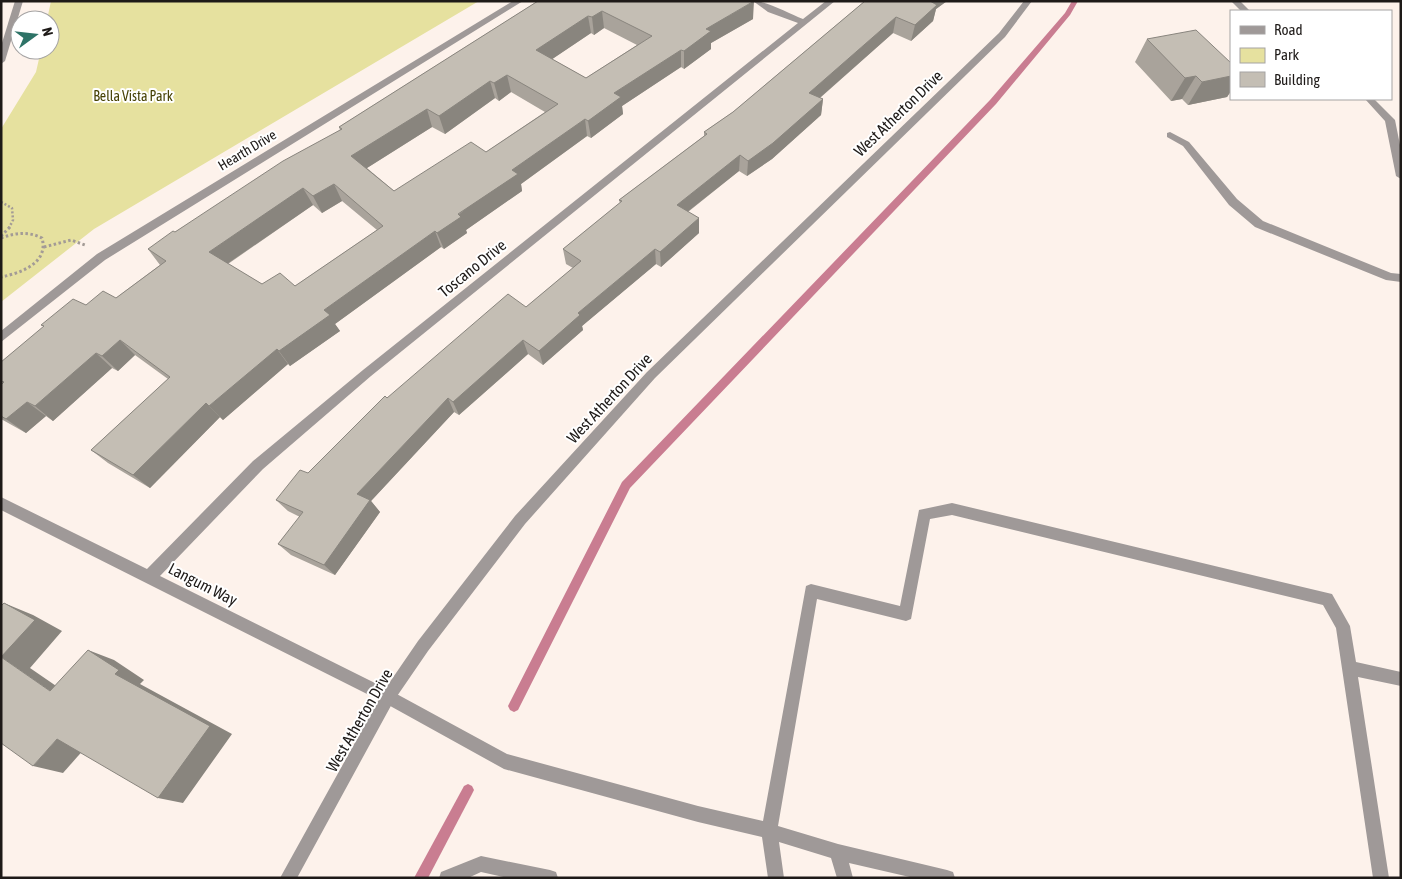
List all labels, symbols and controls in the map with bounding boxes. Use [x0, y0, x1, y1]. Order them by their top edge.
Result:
north arrow [10, 10, 60, 60]
legend [1230, 10, 1392, 100]
text: Road [1274, 21, 1303, 38]
text: N [39, 26, 56, 38]
text: Park [1274, 46, 1299, 63]
street label: West Atherton Drive [850, 66, 946, 160]
text: Building [1274, 71, 1320, 88]
park label: Bella Vista Park [93, 88, 173, 104]
street label: Hearth Drive [215, 126, 279, 174]
street label: Toscano Drive [435, 235, 509, 301]
street label: West Atherton Drive [563, 350, 655, 446]
street label: Langum Way [165, 559, 241, 610]
street label: West Atherton Drive [322, 665, 396, 775]

